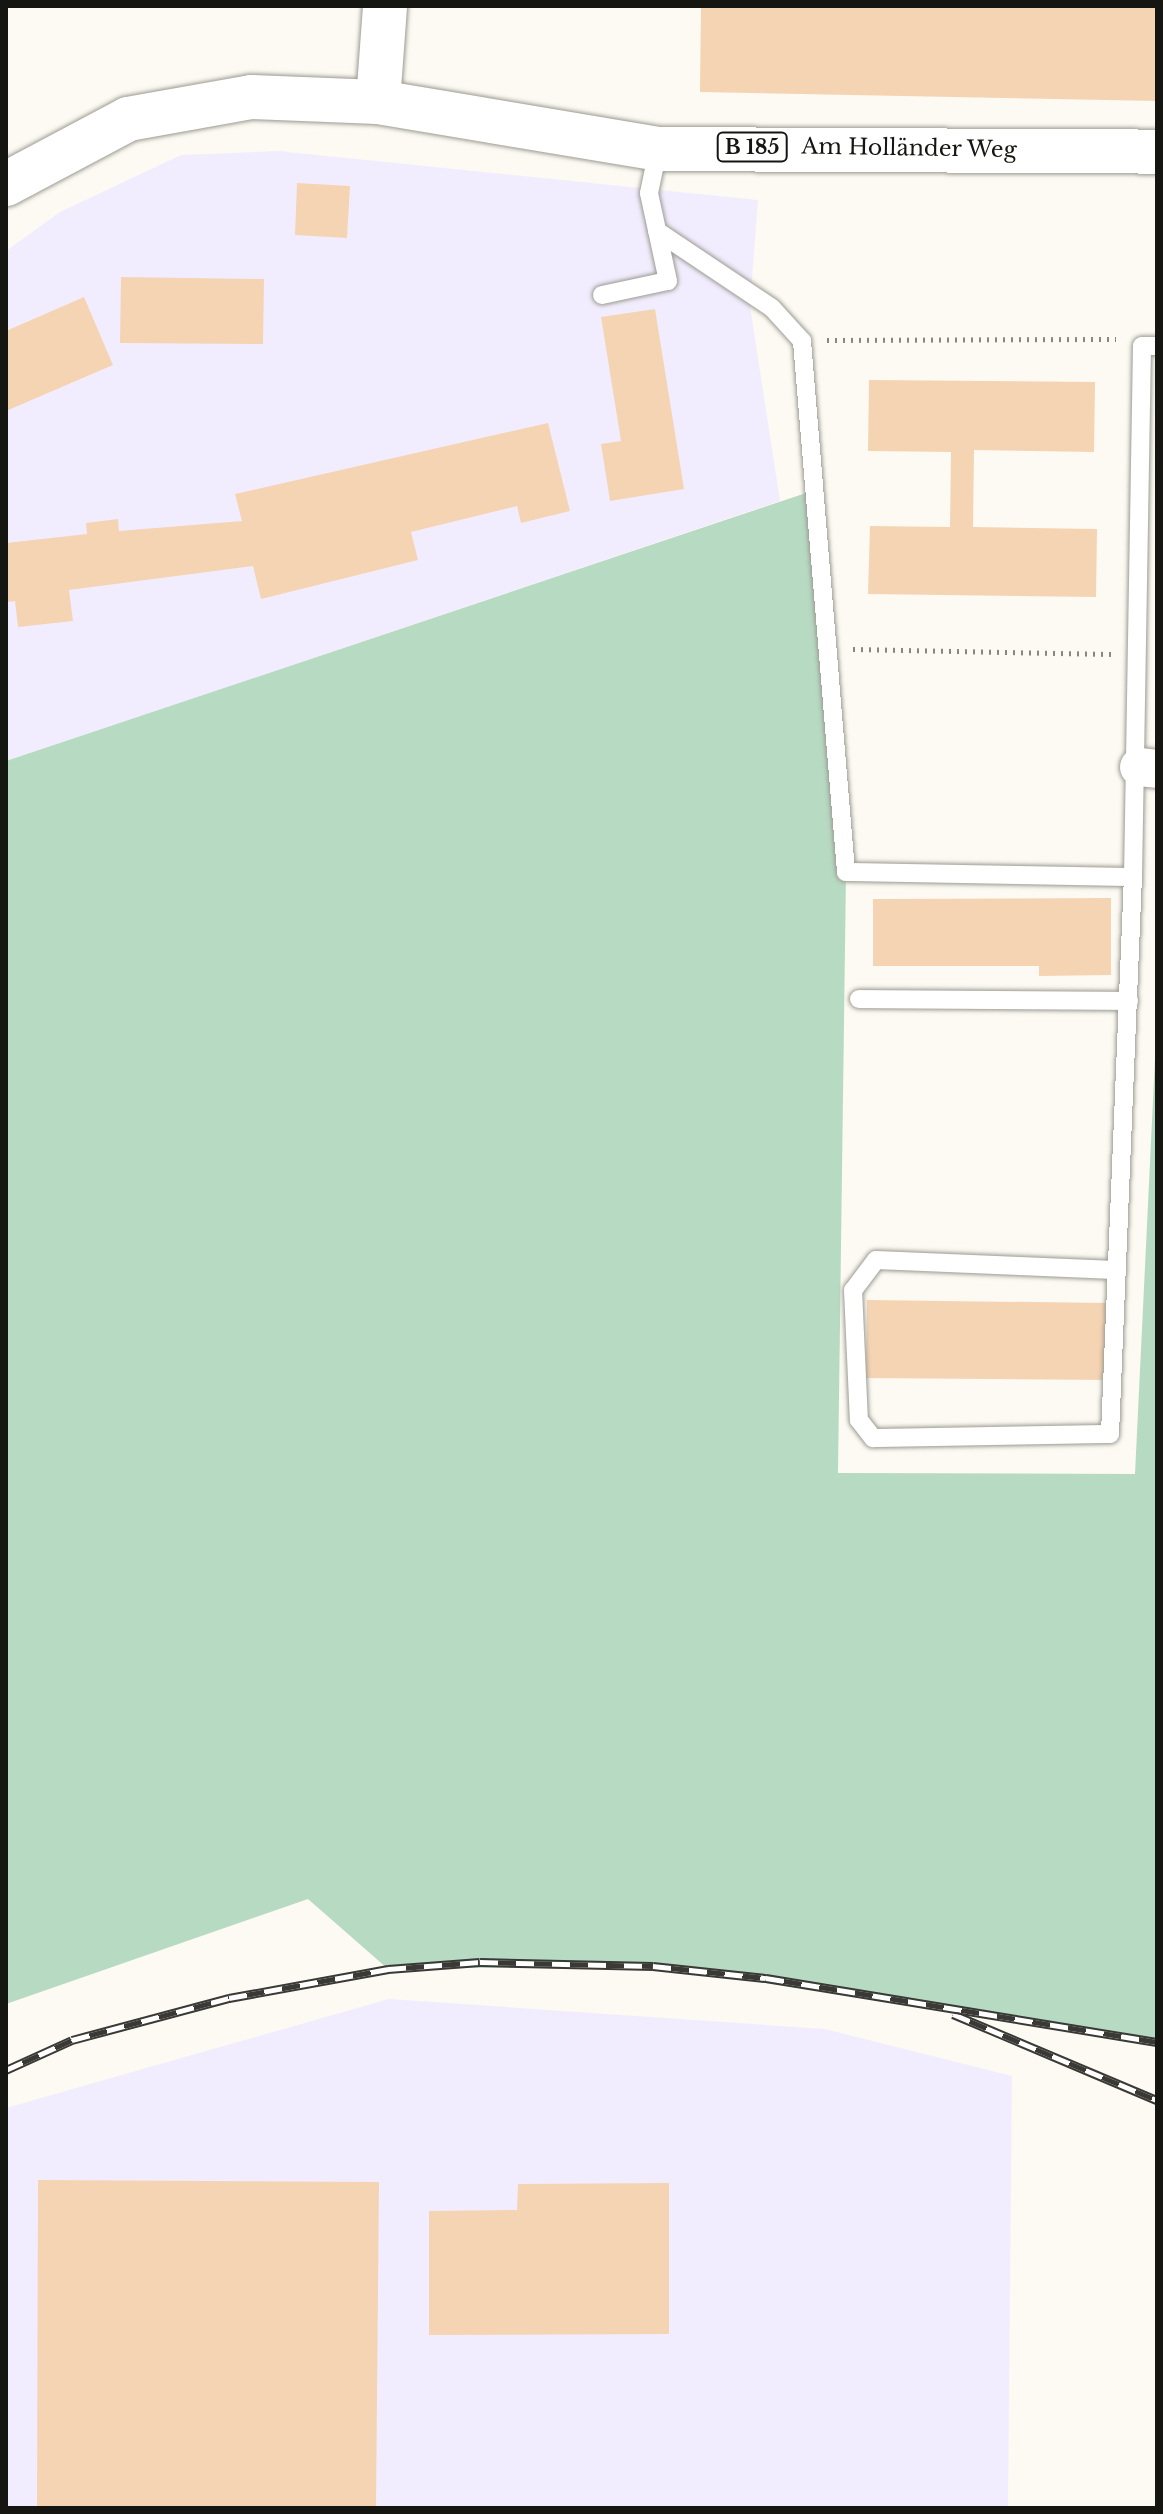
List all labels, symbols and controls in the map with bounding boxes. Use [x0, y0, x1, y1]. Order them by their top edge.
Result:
road number: B 185 [716, 131, 788, 163]
street label: Am Holländer Weg [800, 133, 1018, 163]

